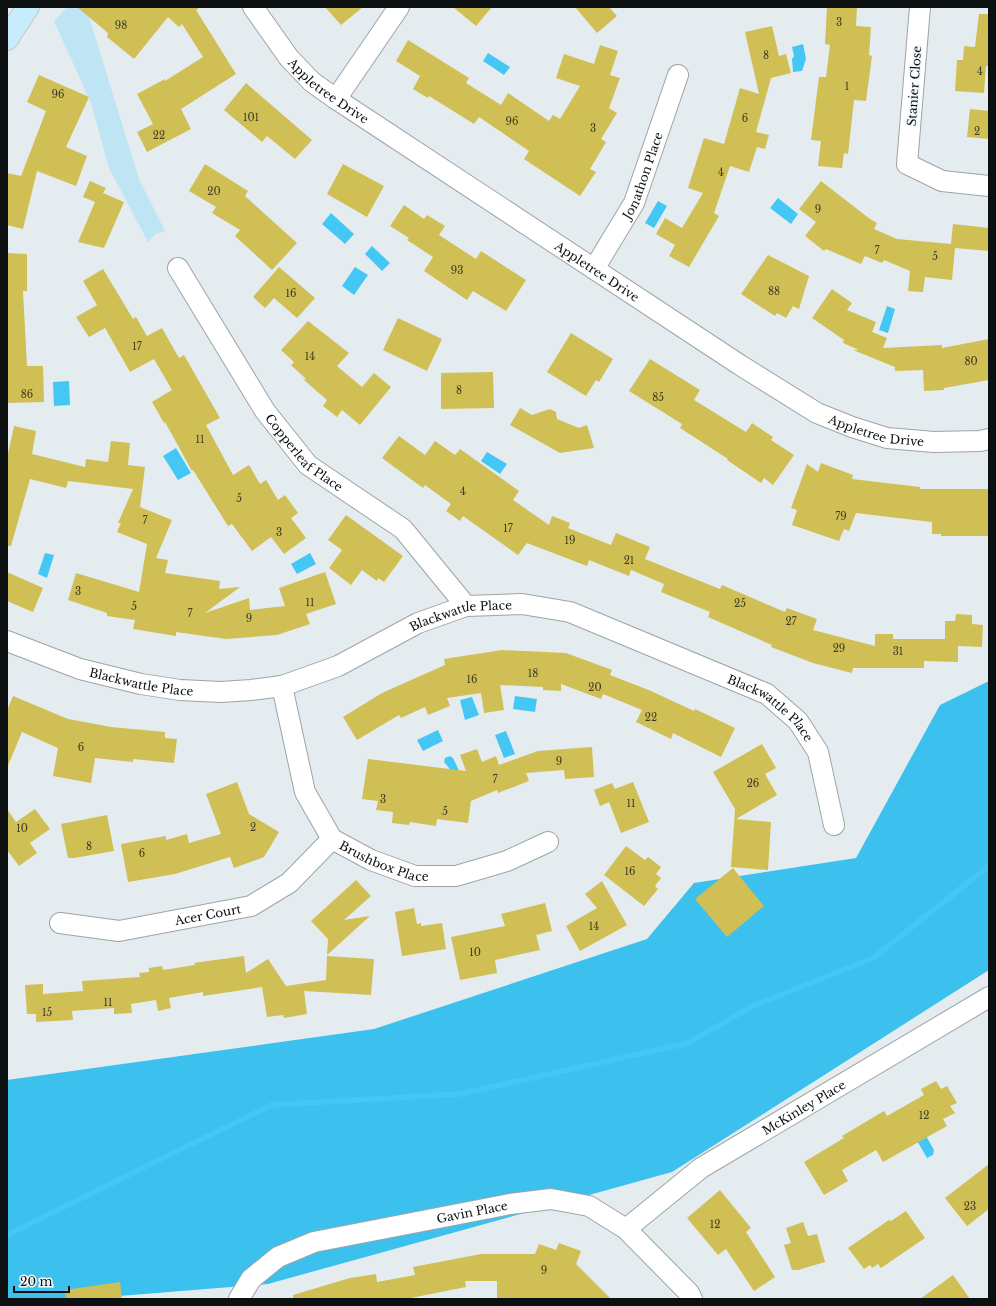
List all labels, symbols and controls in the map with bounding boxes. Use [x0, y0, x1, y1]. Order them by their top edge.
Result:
house number: 3 [836, 16, 842, 29]
house number: 98 [115, 19, 127, 32]
street label: Stanier Close [904, 45, 924, 127]
house number: 8 [763, 49, 769, 62]
street label: Appletree Drive [285, 54, 372, 126]
house number: 4 [977, 65, 983, 78]
house number: 1 [845, 80, 849, 93]
house number: 96 [52, 88, 64, 101]
house number: 101 [243, 111, 259, 124]
house number: 6 [742, 112, 748, 125]
house number: 96 [506, 115, 518, 128]
house number: 3 [590, 122, 596, 135]
house number: 2 [974, 125, 980, 138]
house number: 22 [153, 129, 165, 142]
street label: Jonathon Place [618, 130, 665, 223]
house number: 4 [718, 166, 724, 179]
house number: 20 [207, 185, 221, 198]
house number: 9 [815, 203, 821, 216]
street label: Appletree Drive [551, 237, 643, 304]
house number: 7 [874, 244, 880, 257]
house number: 5 [932, 250, 938, 263]
house number: 93 [451, 264, 463, 277]
house number: 88 [768, 285, 780, 298]
house number: 16 [286, 287, 296, 300]
house number: 17 [132, 340, 143, 353]
house number: 14 [305, 350, 315, 363]
house number: 80 [964, 355, 978, 368]
house number: 8 [456, 384, 462, 397]
house number: 86 [21, 388, 33, 401]
house number: 85 [652, 391, 664, 404]
street label: Copperleaf Place [262, 411, 346, 494]
street label: Appletree Drive [826, 411, 925, 449]
house number: 11 [196, 433, 204, 446]
house number: 4 [460, 485, 466, 498]
house number: 5 [236, 492, 242, 505]
house number: 79 [835, 510, 847, 523]
house number: 7 [142, 514, 148, 527]
house number: 17 [503, 522, 514, 535]
house number: 3 [276, 526, 282, 539]
house number: 19 [565, 534, 575, 547]
house number: 21 [624, 554, 634, 567]
house number: 3 [75, 585, 81, 598]
house number: 11 [306, 596, 314, 609]
street label: Blackwattle Place [406, 597, 512, 634]
house number: 25 [734, 597, 746, 610]
house number: 5 [131, 600, 137, 613]
house number: 7 [187, 607, 193, 620]
house number: 9 [246, 612, 252, 625]
house number: 27 [785, 615, 798, 628]
house number: 29 [833, 642, 845, 655]
house number: 31 [893, 645, 903, 658]
street label: Blackwattle Place [88, 664, 194, 698]
house number: 18 [528, 667, 538, 680]
street label: Blackwattle Place [725, 671, 817, 744]
house number: 16 [467, 673, 477, 686]
house number: 20 [588, 681, 602, 694]
house number: 22 [645, 711, 657, 724]
house number: 6 [78, 741, 84, 754]
house number: 9 [556, 755, 562, 768]
house number: 7 [492, 773, 498, 786]
house number: 26 [747, 777, 759, 790]
house number: 3 [380, 793, 386, 806]
house number: 11 [627, 797, 635, 810]
house number: 5 [442, 805, 448, 818]
house number: 2 [250, 821, 256, 834]
house number: 10 [16, 822, 28, 835]
street label: Brushbox Place [337, 837, 429, 884]
house number: 8 [86, 840, 92, 853]
house number: 6 [139, 847, 145, 860]
house number: 16 [625, 865, 635, 878]
street label: Acer Court [173, 900, 243, 928]
house number: 14 [589, 920, 599, 933]
house number: 10 [469, 946, 481, 959]
house number: 11 [104, 996, 112, 1009]
house number: 15 [42, 1006, 52, 1019]
street label: McKinley Place [759, 1076, 848, 1138]
house number: 12 [919, 1109, 929, 1122]
street label: Gavin Place [435, 1197, 509, 1226]
house number: 23 [964, 1200, 976, 1213]
house number: 12 [710, 1218, 720, 1231]
house number: 9 [541, 1264, 547, 1277]
scale bar [14, 1268, 69, 1294]
text: 20 m [20, 1274, 52, 1289]

